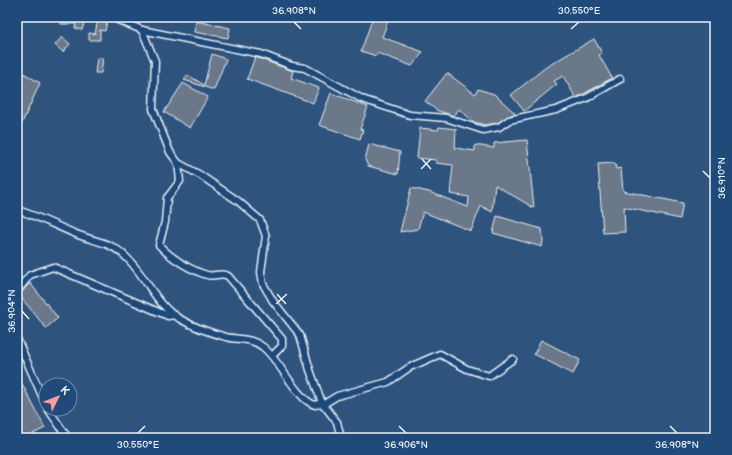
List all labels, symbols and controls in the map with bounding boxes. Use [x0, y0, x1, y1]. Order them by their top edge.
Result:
text: 36.908°N [272, 5, 316, 17]
text: 30.550°E [558, 5, 601, 17]
text: 36.910°N [716, 157, 728, 199]
text: 36.904°N [6, 289, 18, 333]
north arrow [38, 377, 78, 417]
text: K [58, 383, 73, 398]
text: 30.550°E [117, 439, 160, 451]
text: 36.906°N [384, 439, 428, 451]
text: 36.908°N [655, 439, 699, 451]

